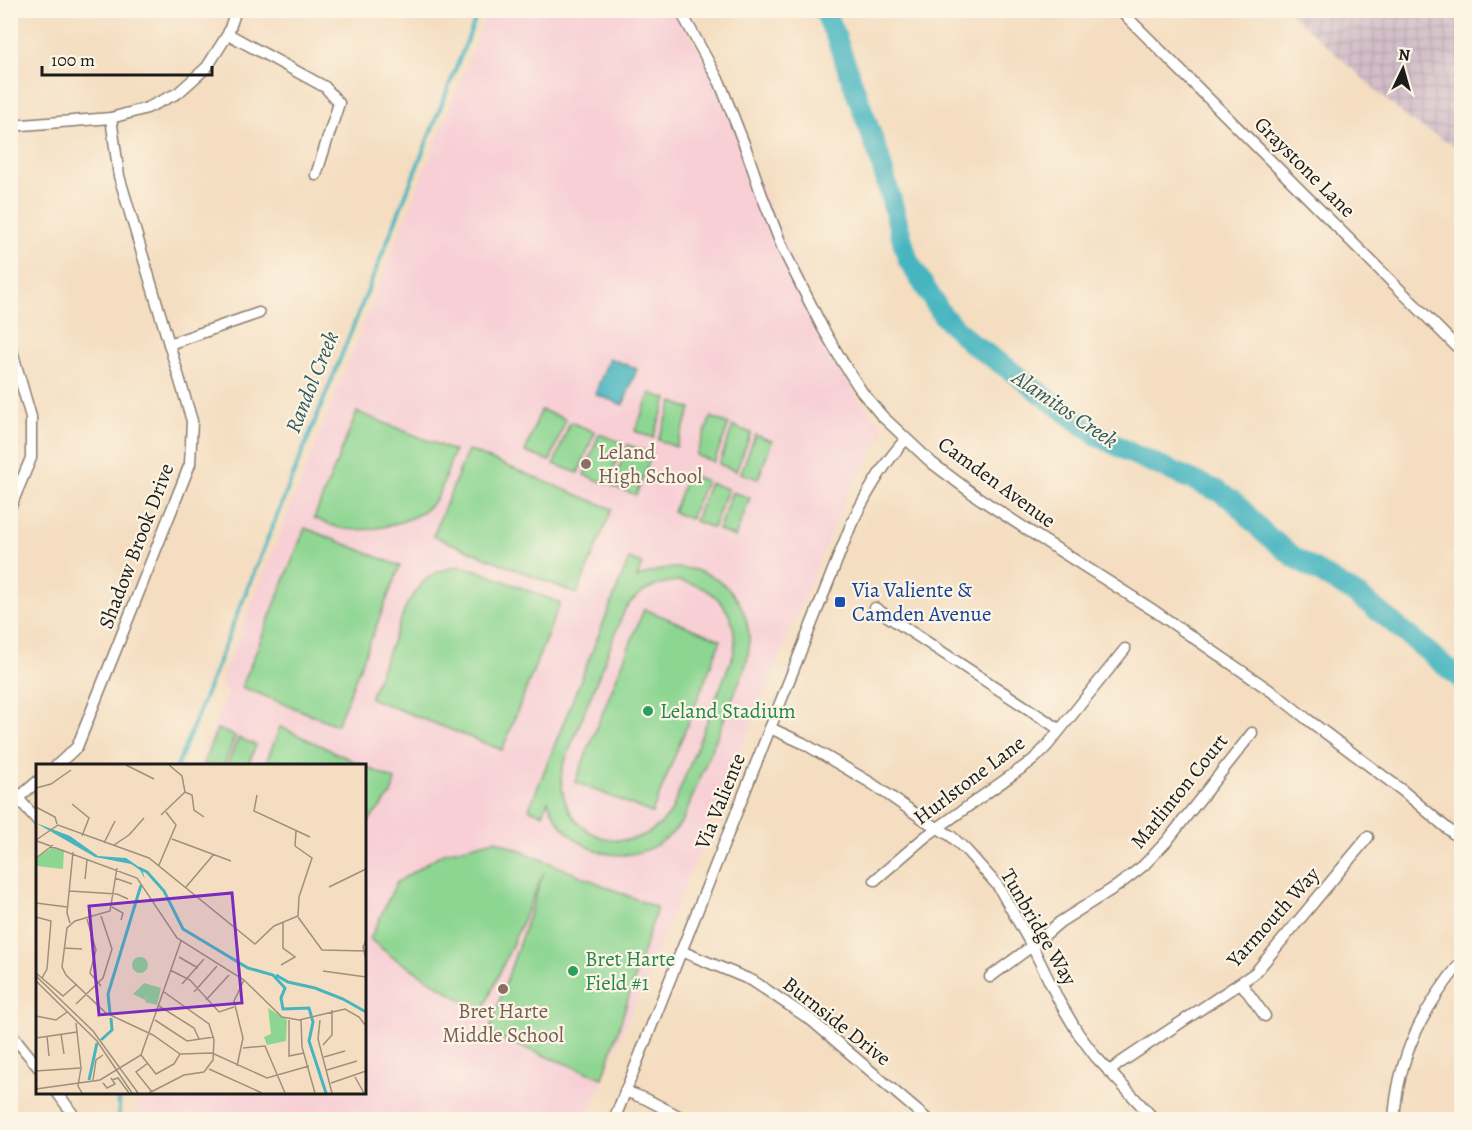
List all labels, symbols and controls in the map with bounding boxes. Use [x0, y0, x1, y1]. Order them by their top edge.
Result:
scale bar [42, 39, 212, 77]
north arrow [1373, 39, 1433, 99]
text: N [1397, 44, 1411, 67]
text: 100 m [51, 48, 95, 72]
street label: Graystone Lane [1248, 110, 1362, 224]
water label: Randol Creek [278, 326, 346, 437]
water label: Alamitos Creek [1005, 362, 1124, 455]
street label: Camden Avenue [932, 430, 1062, 534]
place label: Leland High School [598, 438, 702, 490]
marker: Leland High School [579, 457, 593, 471]
street label: Shadow Brook Drive [92, 459, 180, 633]
place label: Via Valiente & Camden Avenue [851, 576, 991, 628]
marker: Via Valiente & Camden Avenue [833, 595, 847, 609]
place label: Leland Stadium [660, 697, 796, 725]
marker: Leland Stadium [641, 704, 655, 718]
street label: Marlinton Court [1124, 728, 1234, 854]
street label: Hurlstone Lane [908, 729, 1030, 831]
street label: Via Valiente [688, 749, 752, 854]
inset map [36, 764, 366, 1094]
street label: Yarmouth Way [1220, 860, 1326, 974]
street label: Tunbridge Way [994, 864, 1084, 991]
place label: Bret Harte Field #1 [585, 945, 675, 997]
marker: Bret Harte Field #1 [566, 964, 580, 978]
street label: Burnside Drive [777, 970, 897, 1072]
marker: Bret Harte Middle School [496, 982, 510, 996]
place label: Bret Harte Middle School [442, 997, 564, 1049]

